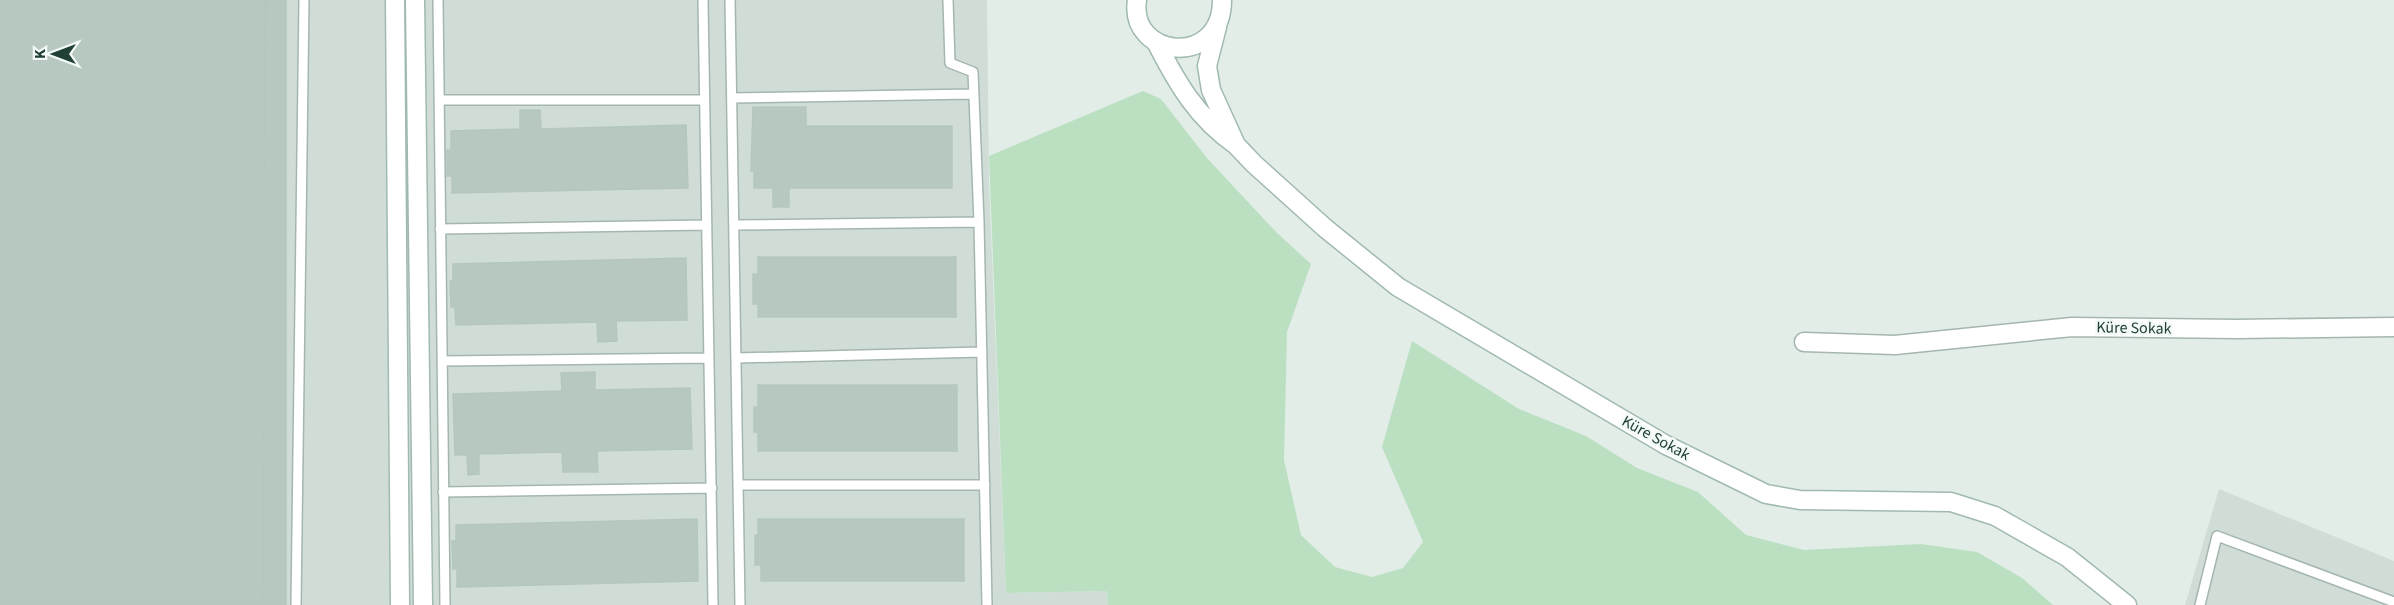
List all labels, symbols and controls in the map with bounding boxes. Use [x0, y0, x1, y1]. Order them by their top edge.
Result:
north arrow [24, 24, 84, 84]
text: K [29, 49, 51, 59]
street label: Küre Sokak [2096, 316, 2172, 340]
street label: Küre Sokak [1618, 410, 1694, 466]

